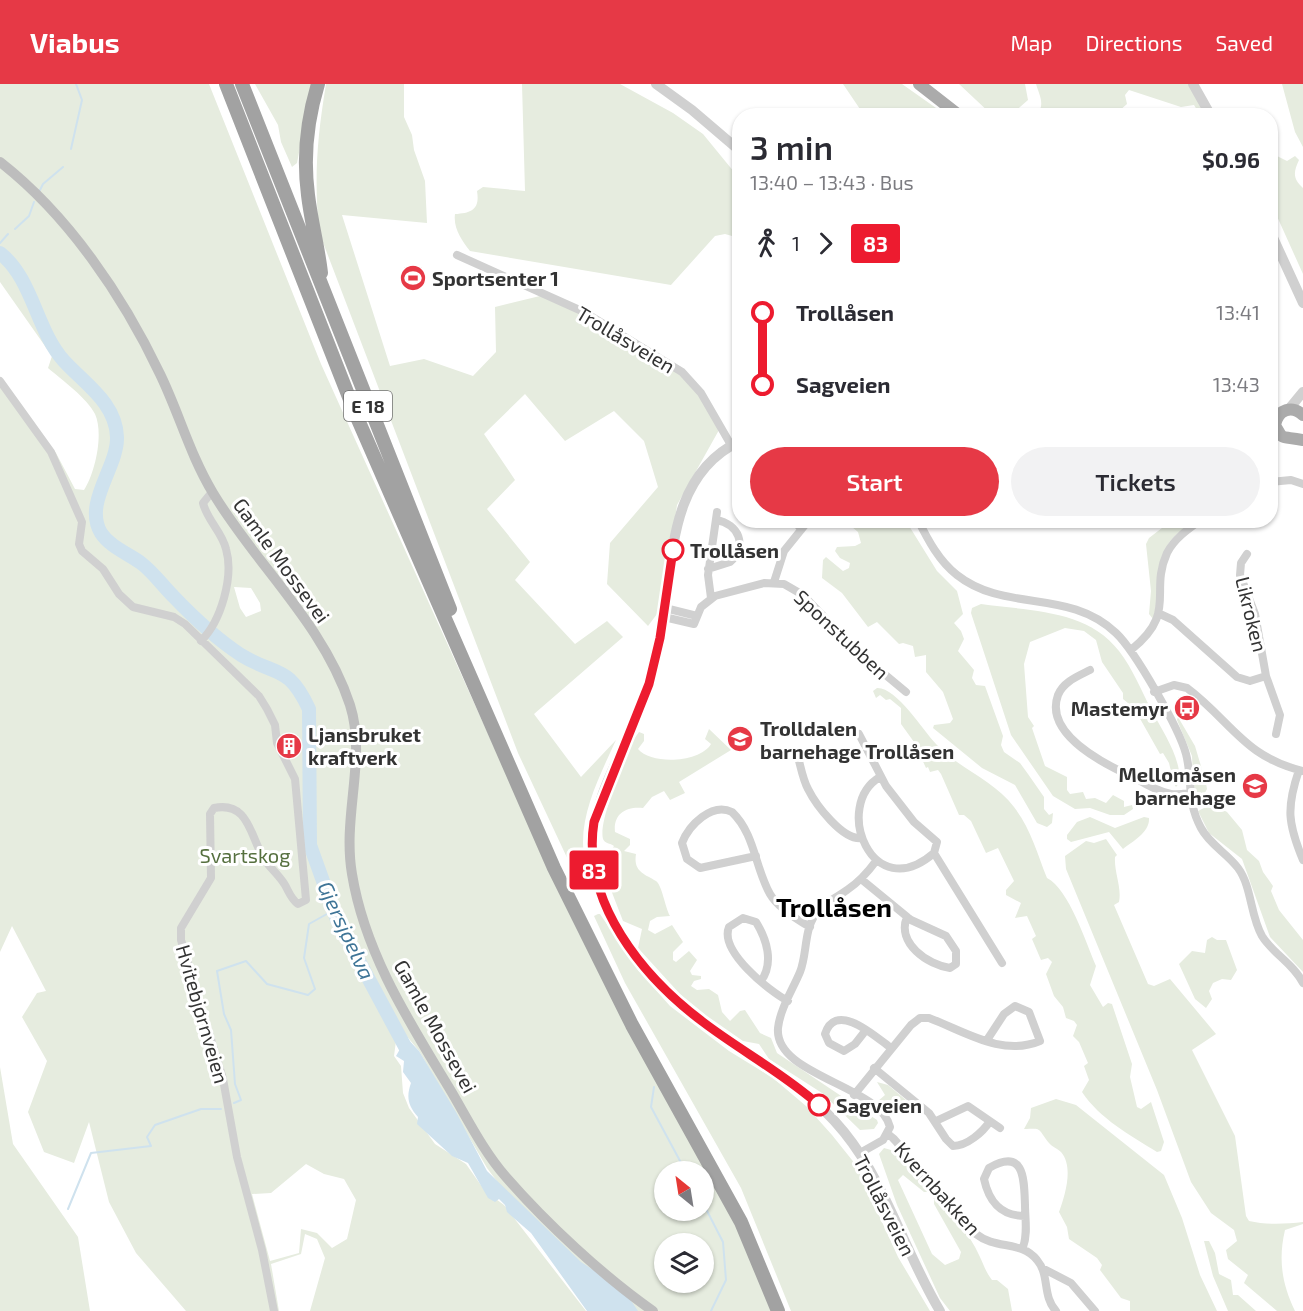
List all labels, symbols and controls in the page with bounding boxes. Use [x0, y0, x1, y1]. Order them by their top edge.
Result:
text: Viabus [30, 25, 120, 59]
text: Map [1010, 30, 1053, 55]
text: Directions [1086, 30, 1182, 55]
text: Saved [1215, 30, 1273, 55]
text: 3 min [750, 127, 833, 167]
text: $0.96 [1202, 146, 1260, 172]
text: 13:40 – 13:43 · Bus [750, 170, 914, 194]
icon: walk [750, 227, 783, 260]
icon: forward [809, 227, 842, 260]
text: 1 [792, 231, 800, 255]
text: 83 [863, 231, 888, 256]
sports icon: Sportsenter 1 [398, 263, 428, 293]
place label: Sportsenter 1 [432, 266, 559, 290]
text: Trollåsen [796, 299, 894, 325]
street label: Trollåsveien [573, 300, 679, 378]
text: 13:41 [1216, 300, 1260, 324]
text: Sagveien [796, 371, 891, 397]
text: 13:43 [1213, 372, 1260, 396]
road number: E 18 [344, 391, 392, 421]
button: Start [750, 447, 999, 516]
button: Tickets [1011, 447, 1260, 516]
street label: Gamle Mossevei [229, 493, 335, 627]
place label: Trollåsen [690, 538, 779, 562]
marker: Trollåsen [662, 539, 684, 561]
street label: Likroken [1231, 574, 1273, 654]
street label: Sponstubben [790, 584, 894, 684]
bus stop icon: Mastemyr [1172, 693, 1202, 723]
place label: Mastemyr [1071, 696, 1168, 721]
place label: Trolldalen barnehage Trollåsen [760, 716, 954, 763]
place label: Ljansbruket kraftverk [308, 722, 421, 769]
school or university icon: Trolldalen barnehage Trollåsen [725, 724, 755, 754]
building icon: Ljansbruket kraftverk [274, 731, 304, 761]
place label: Mellomåsen barnehage [1119, 762, 1236, 809]
school or university icon: Mellomåsen barnehage [1240, 771, 1270, 801]
park label: Svartskog [200, 843, 290, 867]
line badge: 83 [567, 850, 621, 890]
text: 83 [582, 858, 607, 883]
water label: Gjersjøelva [312, 877, 381, 984]
district label: Trollåsen [776, 891, 892, 922]
street label: Hvitebjørnveien [172, 942, 234, 1086]
street label: Gamle Mossevei [390, 955, 482, 1097]
place label: Sagveien [836, 1093, 922, 1117]
marker: Sagveien [808, 1094, 830, 1116]
street label: Kvernbakken [890, 1137, 986, 1239]
street label: Trollåsveien [849, 1150, 921, 1260]
north arrow [654, 1161, 714, 1221]
map controls [654, 1161, 714, 1293]
button: layers [654, 1233, 714, 1293]

